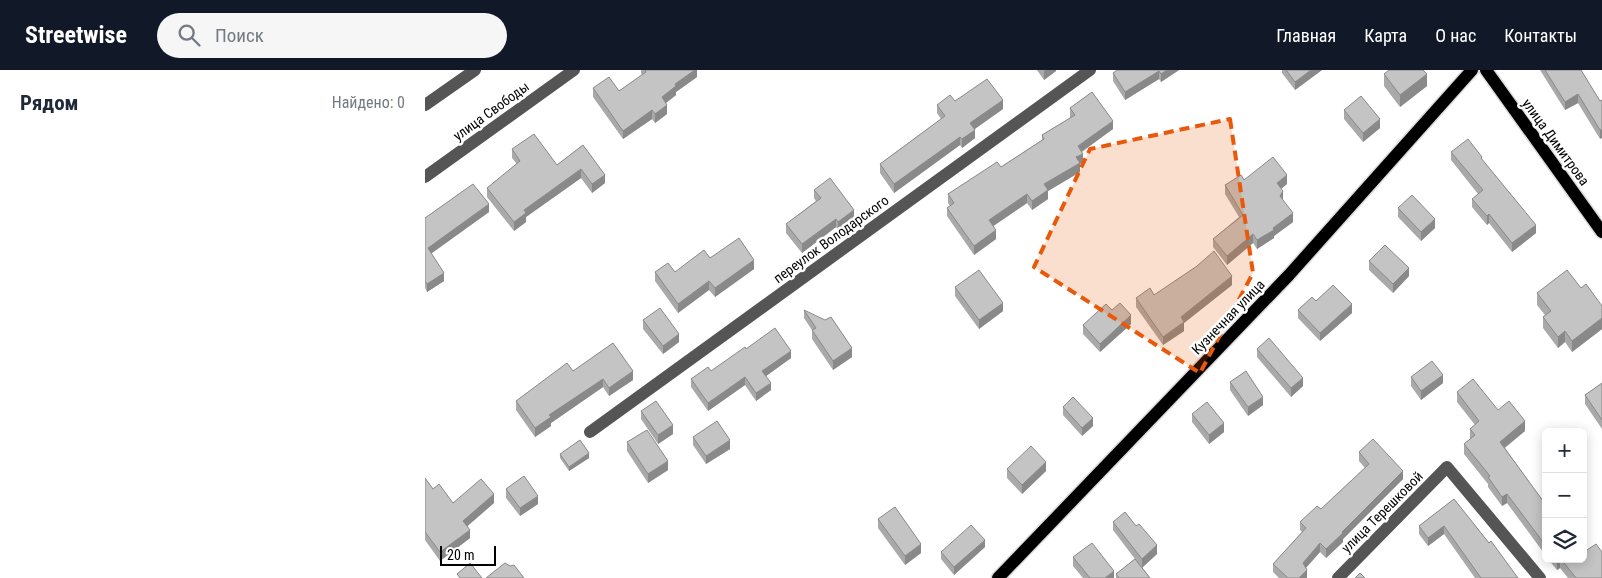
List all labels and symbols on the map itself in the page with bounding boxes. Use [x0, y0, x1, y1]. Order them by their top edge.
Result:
street label: улица Свободы [450, 78, 532, 144]
street label: улица Димитрова [1519, 96, 1593, 188]
street label: переулок Володарского [770, 192, 892, 286]
street label: Кузнечная улица [1188, 276, 1268, 358]
street label: улица Терешковой [1338, 468, 1426, 556]
scale bar [440, 543, 496, 566]

